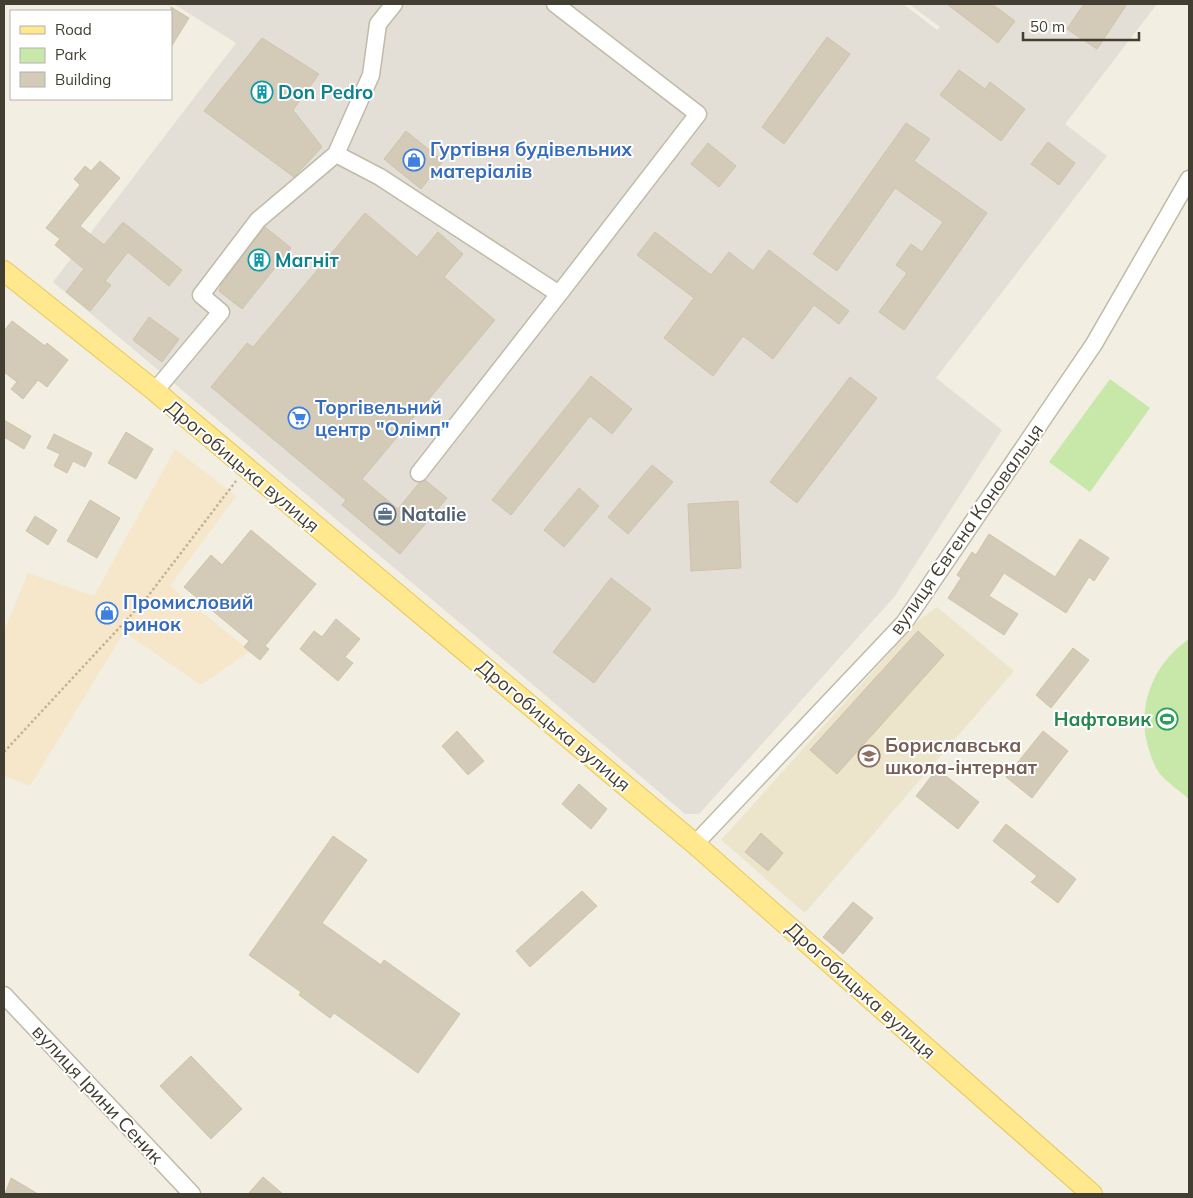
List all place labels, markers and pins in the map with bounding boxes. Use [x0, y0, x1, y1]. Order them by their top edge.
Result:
building icon: Don Pedro [250, 80, 274, 104]
place label: Don Pedro [278, 80, 373, 104]
place label: Гуртівня будівельних матеріалів [430, 137, 632, 183]
shop icon: Гуртівня будівельних матеріалів [402, 148, 426, 172]
building icon: Магніт [247, 248, 271, 272]
place label: Магніт [275, 248, 339, 272]
place label: Торгівельний центр "Олімп" [315, 395, 449, 441]
supermarket icon: Торгівельний центр "Олімп" [287, 406, 311, 430]
office icon: Natalie [373, 502, 397, 526]
place label: Natalie [401, 502, 466, 526]
place label: Промисловий ринок [123, 590, 253, 636]
shop icon: Промисловий ринок [95, 601, 119, 625]
place label: Нафтовик [1054, 707, 1151, 731]
sports icon: Нафтовик [1155, 707, 1179, 731]
place label: Бориславська школа-інтернат [885, 733, 1038, 779]
school or university icon: Бориславська школа-інтернат [857, 744, 881, 768]

